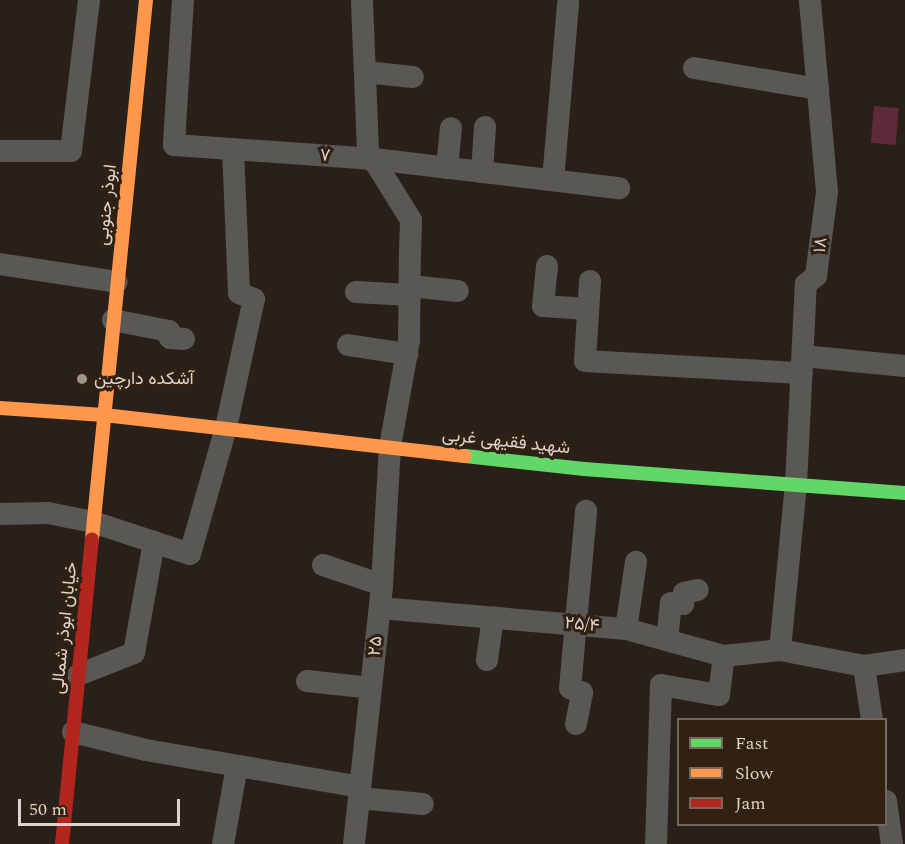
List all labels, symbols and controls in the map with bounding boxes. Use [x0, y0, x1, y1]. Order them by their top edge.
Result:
street label: ۷ [319, 145, 331, 167]
street label: ابوذر جنوبی [92, 163, 122, 247]
street label: ۱۸ [809, 236, 833, 254]
place label: آشکده دارچین [94, 368, 194, 390]
marker: آشکده دارچین [75, 372, 89, 386]
street label: شهید فقیهی غربی [441, 425, 571, 459]
street label: خیابان ابوذر شمالی [47, 561, 83, 695]
street label: ۲۵/۴ [564, 613, 600, 637]
street label: ۲۵ [364, 635, 388, 657]
legend [677, 718, 887, 826]
text: Fast [735, 730, 768, 757]
text: Slow [735, 760, 773, 787]
scale bar [21, 787, 183, 825]
text: Jam [735, 790, 766, 817]
text: 50 m [29, 796, 67, 823]

